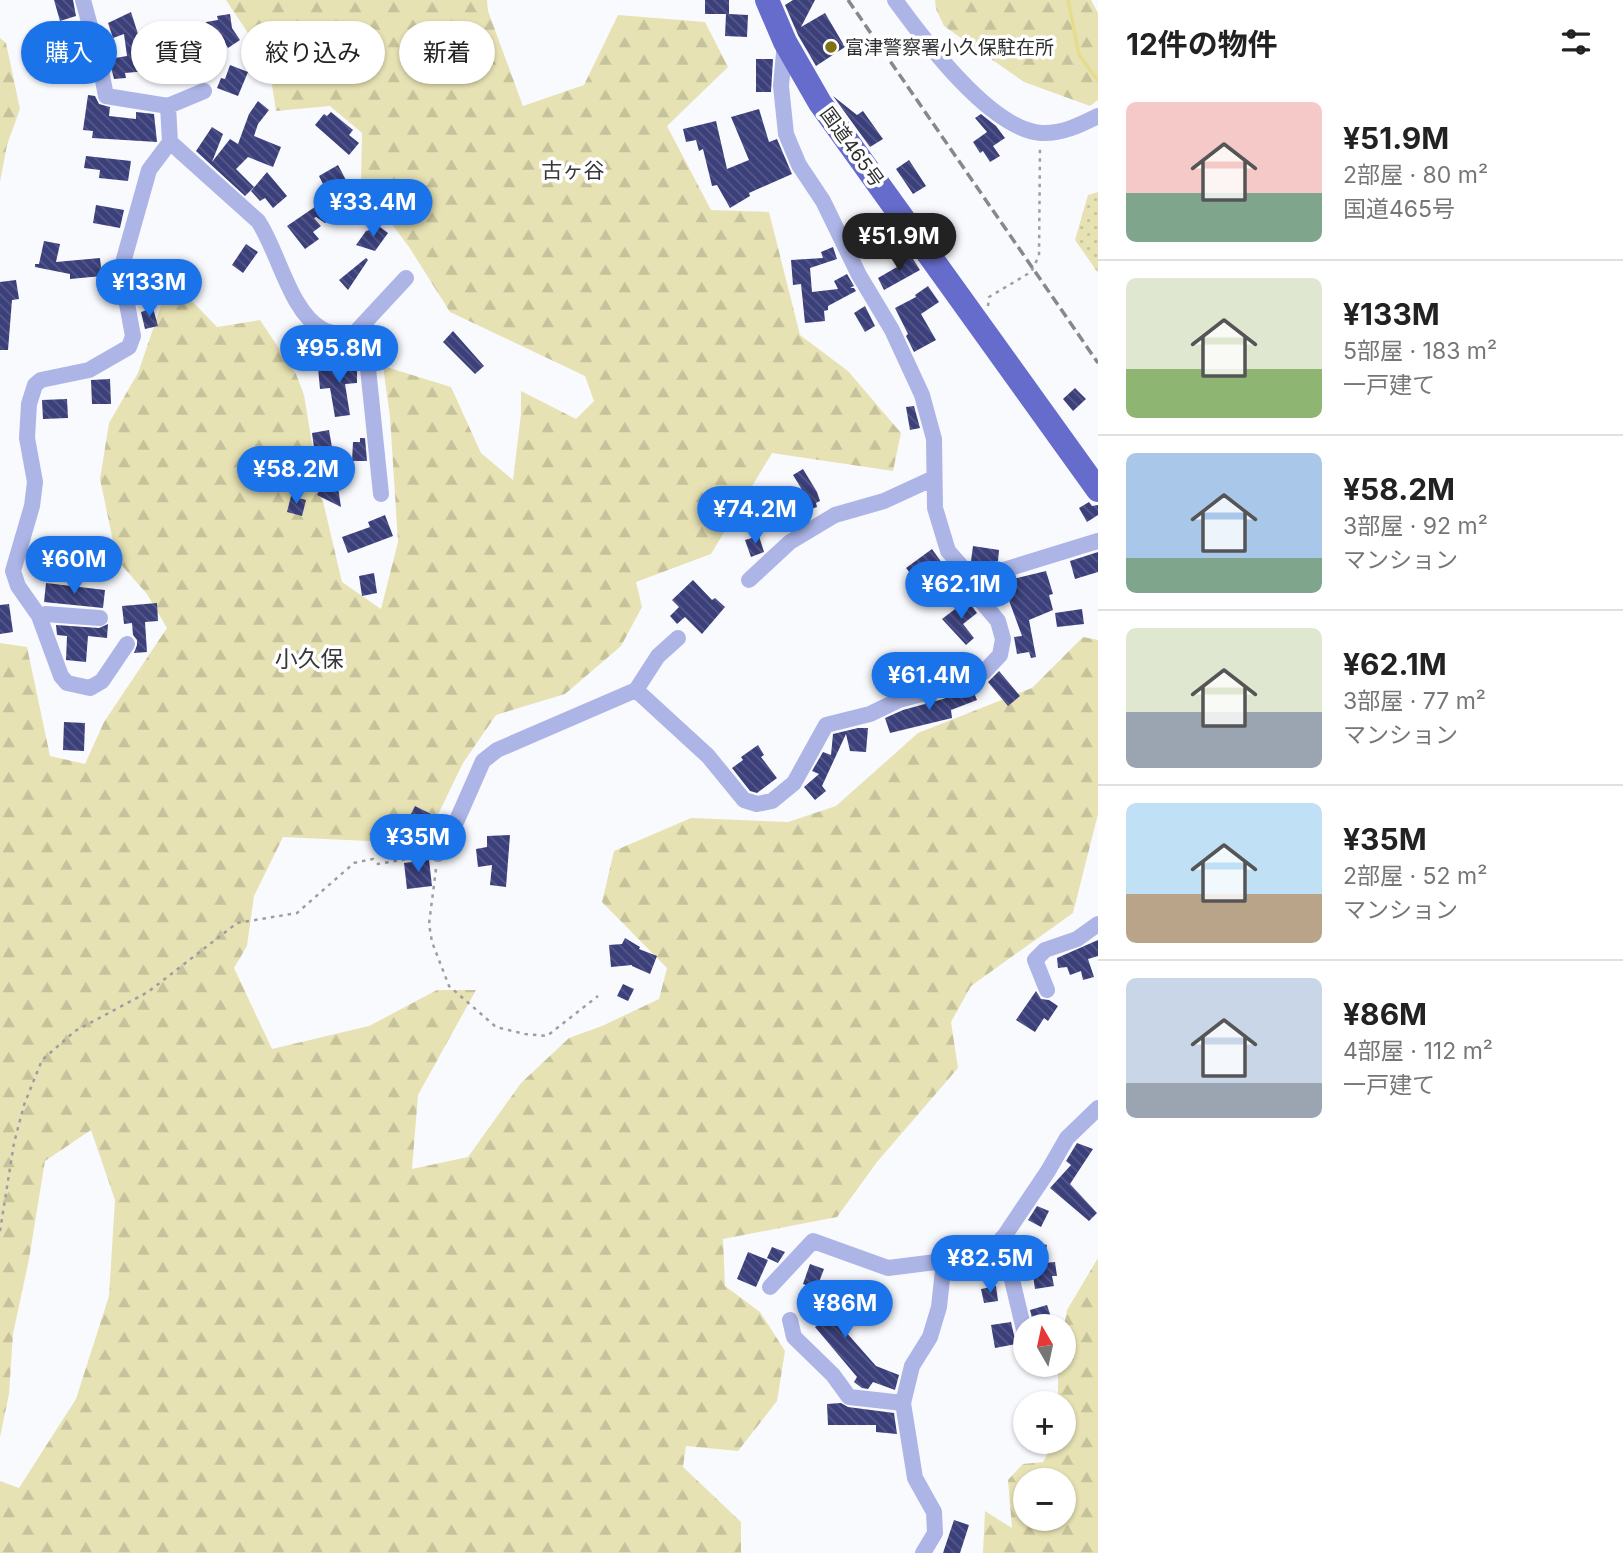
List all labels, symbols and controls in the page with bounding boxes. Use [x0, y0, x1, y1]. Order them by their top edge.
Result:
chip: 購入 [21, 21, 117, 84]
chip: 賃貸 [131, 21, 227, 84]
chip: 絞り込み [241, 21, 385, 84]
chip: 新着 [399, 21, 495, 84]
icon: filters [1557, 23, 1595, 61]
text: 12件の物件 [1126, 26, 1278, 62]
place label: 富津警察署小久保駐在所 [845, 36, 1054, 59]
marker: 富津警察署小久保駐在所 [823, 39, 839, 55]
street label: 国道465号 [815, 103, 889, 191]
text: ¥51.9M [1343, 120, 1449, 156]
icon: home [1182, 130, 1266, 214]
district label: 古ヶ谷 [542, 158, 605, 183]
text: 2部屋 · 80 m² [1343, 161, 1488, 189]
pin: ¥33.4M [316, 180, 430, 239]
text: ¥33.4M [330, 188, 417, 216]
text: 国道465号 [1343, 195, 1455, 223]
pin: ¥51.9M [842, 214, 956, 273]
text: ¥51.9M [858, 222, 940, 250]
pin: ¥133M [100, 260, 198, 319]
text: ¥133M [112, 268, 186, 296]
text: ¥133M [1343, 296, 1440, 332]
icon: home [1182, 306, 1266, 390]
pin: ¥95.8M [282, 326, 396, 385]
text: ¥95.8M [296, 334, 382, 362]
text: 5部屋 · 183 m² [1343, 337, 1497, 365]
text: 一戸建て [1343, 371, 1435, 399]
pin: ¥58.2M [239, 447, 353, 506]
text: ¥58.2M [253, 455, 339, 483]
text: ¥58.2M [1343, 471, 1455, 507]
icon: home [1182, 481, 1266, 565]
pin: ¥74.2M [698, 486, 812, 546]
text: ¥74.2M [713, 495, 797, 523]
text: 3部屋 · 92 m² [1343, 512, 1488, 540]
pin: ¥60M [33, 536, 115, 596]
text: ¥60M [42, 545, 107, 573]
text: マンション [1343, 546, 1458, 574]
pin: ¥62.1M [904, 562, 1018, 621]
text: ¥62.1M [921, 570, 1001, 598]
district label: 小久保 [275, 645, 344, 673]
text: ¥62.1M [1343, 646, 1447, 682]
pin: ¥61.4M [872, 652, 986, 712]
icon: home [1182, 656, 1266, 740]
text: ¥61.4M [888, 661, 970, 689]
text: 3部屋 · 77 m² [1343, 687, 1486, 715]
text: マンション [1343, 721, 1458, 749]
pin: ¥35M [377, 814, 459, 874]
text: ¥35M [1343, 821, 1427, 857]
text: ¥35M [386, 823, 450, 851]
icon: home [1182, 831, 1266, 915]
text: 2部屋 · 52 m² [1343, 862, 1487, 890]
text: マンション [1343, 896, 1458, 924]
text: ¥86M [1343, 996, 1427, 1032]
icon: home [1182, 1006, 1266, 1090]
text: 4部屋 · 112 m² [1343, 1037, 1493, 1065]
text: 一戸建て [1343, 1071, 1435, 1099]
pin: ¥82.5M [933, 1236, 1047, 1295]
text: ¥82.5M [947, 1244, 1033, 1272]
pin: ¥86M [804, 1280, 886, 1340]
text: ¥86M [813, 1289, 877, 1317]
north arrow [1013, 1314, 1076, 1377]
map controls [1013, 1314, 1076, 1531]
button: + [1013, 1391, 1076, 1454]
button: − [1013, 1468, 1076, 1531]

